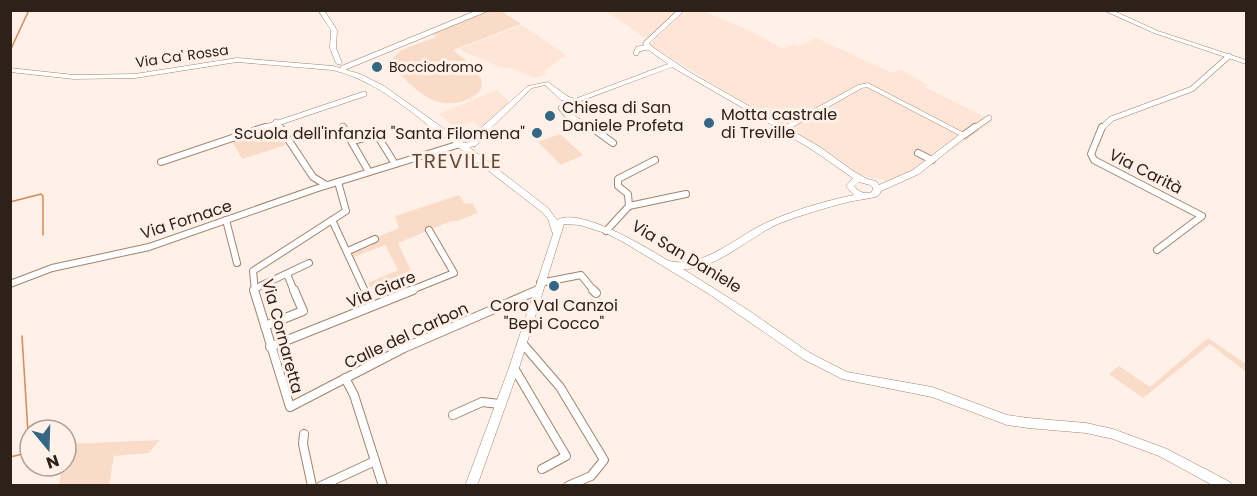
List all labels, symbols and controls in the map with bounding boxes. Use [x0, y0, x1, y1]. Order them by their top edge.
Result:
street label: Via Ca' Rossa [134, 40, 230, 72]
place label: Bocciodromo [389, 57, 483, 77]
marker: Bocciodromo [370, 60, 384, 74]
place label: Chiesa di San Daniele Profeta [562, 96, 684, 137]
place label: Motta castrale di Treville [721, 103, 837, 144]
marker: Chiesa di San Daniele Profeta [543, 109, 557, 123]
marker: Motta castrale di Treville [702, 116, 716, 130]
place label: Scuola dell'infanzia "Santa Filomena" [234, 122, 525, 145]
marker: Scuola dell'infanzia "Santa Filomena" [530, 126, 544, 140]
street label: Via Carità [1105, 143, 1186, 200]
district label: TREVILLE [411, 147, 503, 175]
street label: Via Fornace [138, 194, 235, 245]
street label: Via San Daniele [627, 214, 746, 298]
street label: Via Giare [343, 265, 419, 314]
street label: Via Cornaretta [256, 276, 309, 396]
marker: Coro Val Canzoi "Bepi Cocco" [547, 279, 561, 293]
place label: Coro Val Canzoi "Bepi Cocco" [490, 294, 618, 335]
street label: Calle del Carbon [340, 297, 472, 374]
north arrow [18, 418, 78, 478]
text: N [43, 449, 62, 475]

